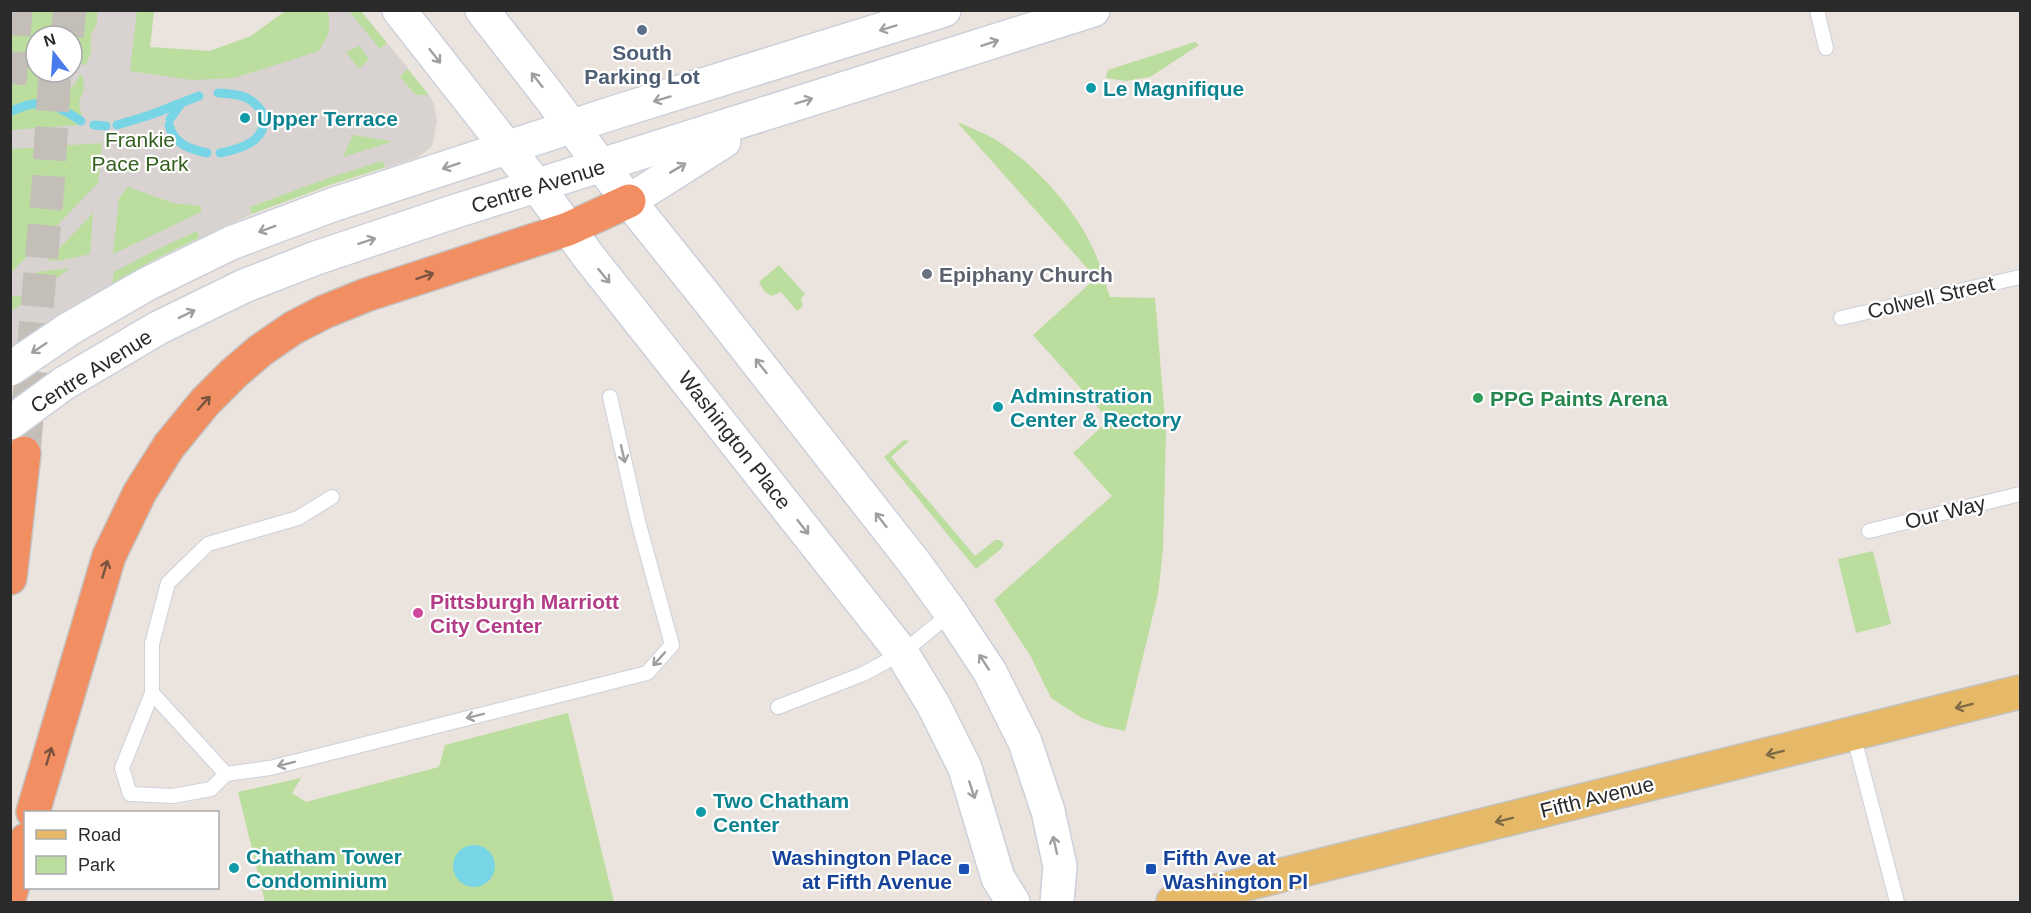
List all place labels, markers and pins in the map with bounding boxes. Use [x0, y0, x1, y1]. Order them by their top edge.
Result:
marker: South Parking Lot [635, 23, 649, 37]
place label: South Parking Lot [584, 41, 700, 88]
place label: Le Magnifique [1103, 77, 1244, 100]
marker: Le Magnifique [1084, 81, 1098, 95]
place label: Upper Terrace [257, 107, 398, 130]
marker: Upper Terrace [238, 111, 252, 125]
place label: Epiphany Church [939, 263, 1113, 286]
marker: Epiphany Church [920, 267, 934, 281]
place label: Adminstration Center & Rectory [1010, 384, 1182, 431]
place label: PPG Paints Arena [1490, 387, 1668, 410]
marker: PPG Paints Arena [1471, 391, 1485, 405]
marker: Adminstration Center & Rectory [991, 400, 1005, 414]
place label: Pittsburgh Marriott City Center [430, 590, 619, 637]
marker: Pittsburgh Marriott City Center [411, 606, 425, 620]
place label: Two Chatham Center [713, 789, 849, 836]
marker: Two Chatham Center [694, 805, 708, 819]
place label: Chatham Tower Condominium [246, 845, 402, 892]
place label: Washington Place at Fifth Avenue [772, 846, 952, 893]
place label: Fifth Ave at Washington Pl [1163, 846, 1308, 893]
marker: Chatham Tower Condominium [227, 861, 241, 875]
marker: Washington Place at Fifth Avenue [957, 862, 971, 876]
marker: Fifth Ave at Washington Pl [1144, 862, 1158, 876]

